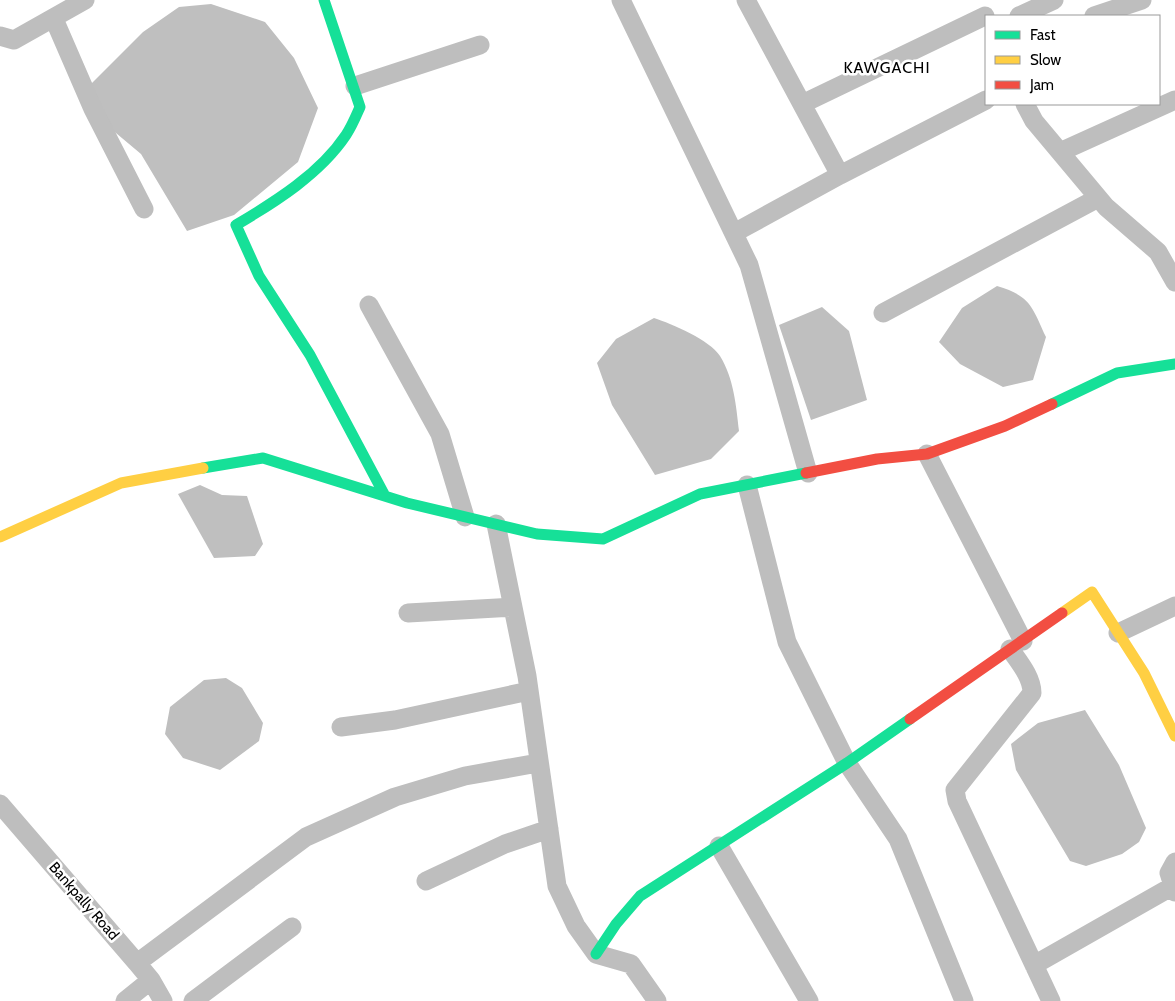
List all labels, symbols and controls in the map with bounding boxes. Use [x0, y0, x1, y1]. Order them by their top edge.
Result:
legend [985, 15, 1160, 105]
text: Fast [1030, 26, 1055, 44]
text: Slow [1030, 51, 1061, 69]
district label: KAWGACHI [843, 58, 931, 77]
text: Jam [1029, 76, 1054, 94]
street label: Bankpally Road [45, 858, 123, 944]

